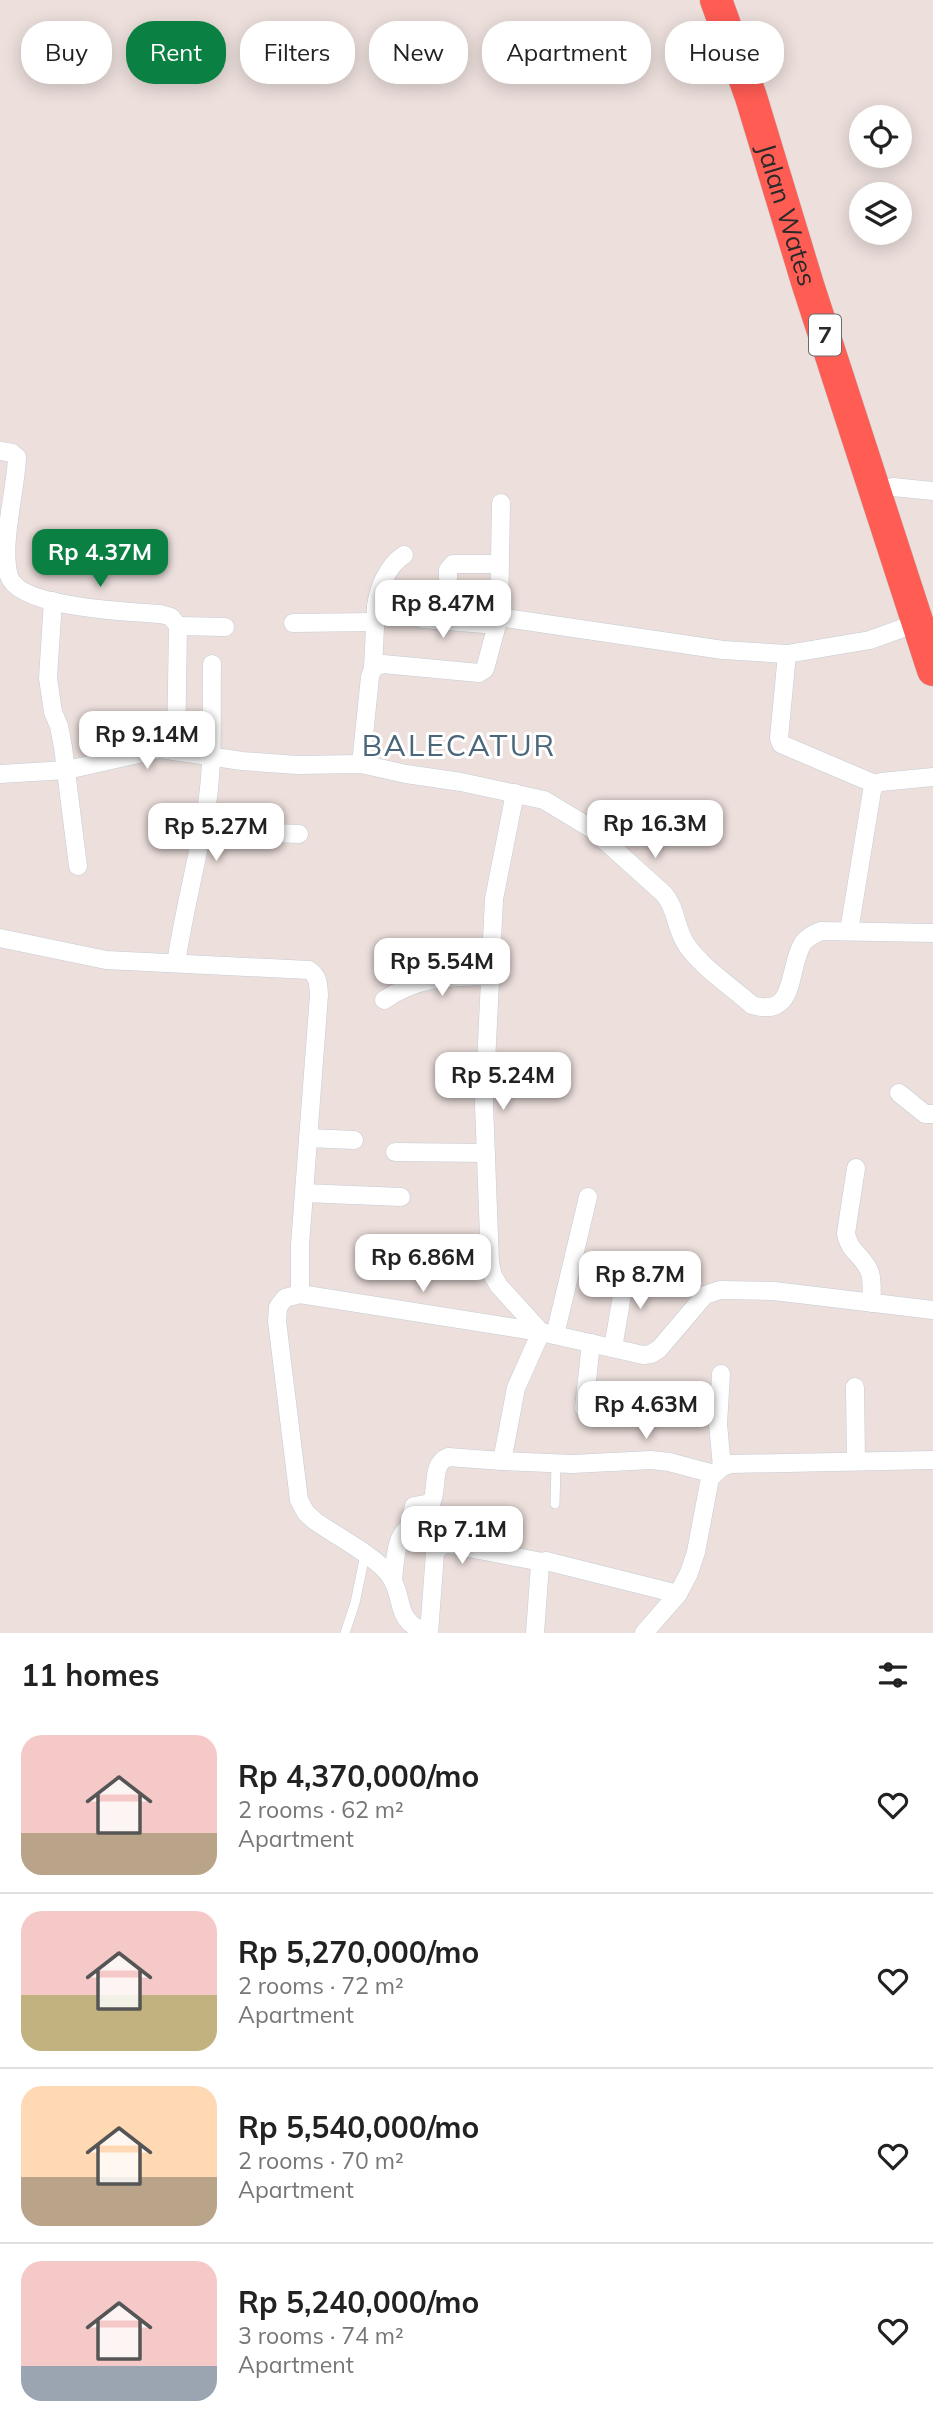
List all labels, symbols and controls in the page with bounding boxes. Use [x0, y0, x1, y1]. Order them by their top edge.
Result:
chip: Buy [21, 21, 112, 84]
chip: Rent [126, 21, 226, 84]
chip: Filters [240, 21, 355, 84]
chip: New [369, 21, 468, 84]
chip: Apartment [482, 21, 651, 84]
chip: House [665, 21, 784, 84]
map controls [849, 105, 912, 245]
button: locate [849, 105, 912, 168]
street label: Jalan Wates [750, 139, 824, 290]
button: layers [849, 182, 912, 245]
road number: 7 [809, 314, 841, 356]
pin: Rp 4.37M [28, 530, 172, 589]
text: Rp 4.37M [48, 537, 152, 566]
pin: Rp 8.47M [371, 580, 515, 640]
text: Rp 8.47M [391, 588, 495, 617]
pin: Rp 9.14M [75, 712, 219, 771]
text: Rp 9.14M [95, 719, 199, 748]
district label: BALECATUR [362, 726, 556, 764]
pin: Rp 16.3M [583, 800, 727, 860]
pin: Rp 5.27M [144, 804, 288, 863]
text: Rp 16.3M [603, 808, 707, 837]
text: Rp 5.27M [164, 811, 268, 840]
pin: Rp 5.54M [370, 939, 514, 998]
text: Rp 5.54M [390, 946, 494, 975]
pin: Rp 5.24M [431, 1052, 575, 1112]
text: Rp 5.24M [451, 1060, 555, 1089]
pin: Rp 6.86M [351, 1234, 495, 1294]
text: Rp 6.86M [371, 1242, 475, 1271]
pin: Rp 8.7M [575, 1252, 705, 1311]
text: Rp 8.7M [595, 1259, 685, 1288]
pin: Rp 4.63M [574, 1382, 718, 1441]
text: Rp 4.63M [594, 1389, 698, 1418]
pin: Rp 7.1M [397, 1506, 527, 1566]
text: Rp 7.1M [417, 1514, 507, 1543]
text: 11 homes [21, 1656, 160, 1694]
icon: filters [874, 1656, 912, 1694]
text: Rp 4,370,000/mo [238, 1757, 479, 1795]
icon: home [77, 1763, 161, 1847]
icon: heart [874, 1786, 912, 1824]
text: 2 rooms · 62 m² [238, 1795, 404, 1824]
text: Apartment [238, 1824, 354, 1853]
text: Rp 5,270,000/mo [238, 1933, 479, 1971]
icon: home [77, 1939, 161, 2023]
icon: heart [874, 1962, 912, 2000]
text: 2 rooms · 72 m² [238, 1971, 404, 2000]
text: Apartment [238, 2000, 354, 2029]
text: Rp 5,540,000/mo [238, 2108, 479, 2146]
icon: home [77, 2114, 161, 2198]
icon: heart [874, 2137, 912, 2175]
text: 2 rooms · 70 m² [238, 2146, 404, 2175]
text: Apartment [238, 2175, 354, 2204]
text: Rp 5,240,000/mo [238, 2283, 479, 2321]
icon: home [77, 2289, 161, 2373]
icon: heart [874, 2312, 912, 2350]
text: 3 rooms · 74 m² [238, 2321, 404, 2350]
text: Apartment [238, 2350, 354, 2379]

